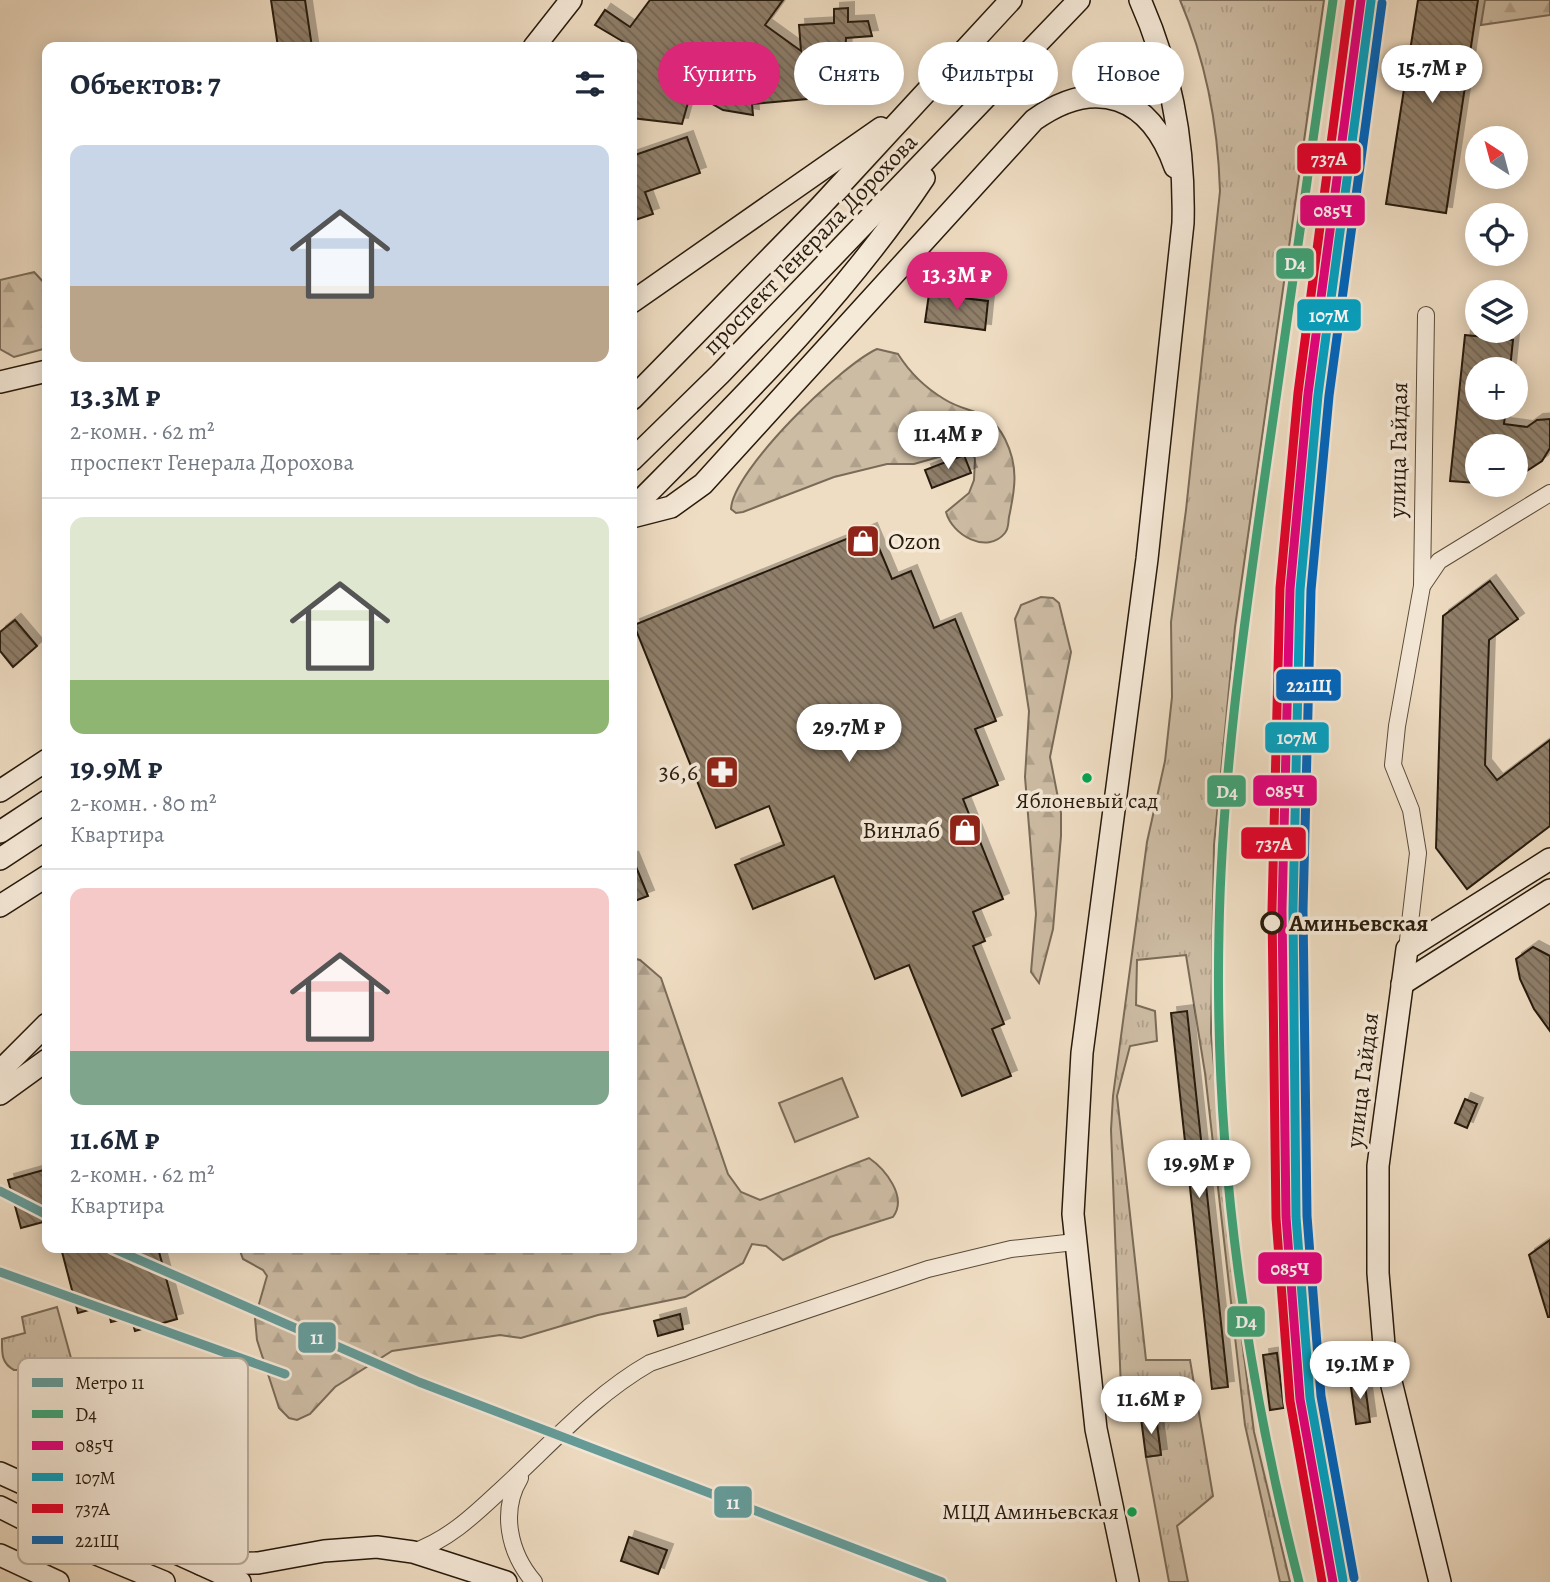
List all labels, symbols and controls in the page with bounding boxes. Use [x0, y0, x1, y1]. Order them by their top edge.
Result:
chip: Купить [658, 42, 780, 105]
chip: Снять [794, 42, 904, 105]
chip: Фильтры [918, 42, 1058, 105]
chip: Новое [1072, 42, 1184, 105]
pin: 15.7M ₽ [1367, 46, 1497, 105]
text: 15.7M ₽ [1397, 52, 1467, 83]
text: Объектов: 7 [70, 64, 220, 104]
icon: filters [571, 65, 609, 103]
street label: проспект Генерала Дорохова [696, 126, 924, 362]
north arrow [1465, 126, 1528, 189]
map controls [1465, 126, 1528, 497]
line badge: 737А [1296, 142, 1362, 175]
text: 737А [1311, 146, 1348, 172]
icon: home [277, 191, 403, 317]
line badge: 085Ч [1299, 194, 1366, 227]
text: 085Ч [1314, 198, 1352, 224]
button: locate [1465, 203, 1528, 266]
line badge: D4 [1275, 247, 1315, 280]
text: D4 [1284, 251, 1306, 277]
pin: 13.3M ₽ [892, 252, 1022, 312]
text: 13.3M ₽ [922, 259, 992, 290]
button: layers [1465, 280, 1528, 343]
line badge: 107М [1296, 298, 1362, 332]
text: 107М [1309, 303, 1349, 329]
button: + [1465, 357, 1528, 420]
text: 13.3M ₽ [70, 376, 160, 416]
street label: улица Гайдая [1381, 382, 1415, 519]
pin: 11.4M ₽ [883, 412, 1013, 471]
text: 2-комн. · 62 m² [70, 416, 215, 447]
text: 11.4M ₽ [914, 418, 982, 449]
button: − [1465, 434, 1528, 497]
text: проспект Генерала Дорохова [70, 447, 354, 478]
shop icon: Ozon [844, 522, 882, 560]
place label: Ozon [888, 525, 941, 557]
icon: home [277, 563, 403, 689]
line badge: 221Щ [1275, 668, 1342, 702]
text: 221Щ [1286, 673, 1332, 699]
pin: 29.7M ₽ [784, 704, 914, 764]
text: 29.7M ₽ [813, 711, 885, 742]
line badge: 107М [1264, 721, 1330, 754]
text: 107М [1277, 725, 1317, 751]
text: 19.9M ₽ [70, 748, 162, 788]
pharmacy icon: 36,6 [703, 753, 741, 791]
place label: 36,6 [659, 756, 698, 788]
marker: Яблоневый сад [1080, 771, 1094, 785]
line badge: D4 [1206, 774, 1247, 808]
line badge: 085Ч [1252, 774, 1318, 807]
text: 085Ч [1266, 778, 1304, 804]
text: D4 [1216, 779, 1238, 805]
place label: Яблоневый сад [1016, 786, 1158, 816]
text: 2-комн. · 80 m² [70, 788, 216, 819]
shop icon: Винлаб [946, 811, 984, 849]
place label: Винлаб [862, 814, 940, 846]
text: Квартира [70, 819, 165, 850]
line badge: 737А [1240, 826, 1307, 860]
text: 737А [1256, 831, 1293, 857]
place label: Аминьевская [1288, 907, 1428, 939]
marker: Аминьевская [1261, 912, 1283, 934]
icon: home [277, 934, 403, 1060]
street label: улица Гайдая [1338, 1011, 1386, 1150]
text: 11.6M ₽ [70, 1119, 159, 1159]
pin: 19.9M ₽ [1134, 1140, 1264, 1200]
text: 19.9M ₽ [1164, 1147, 1234, 1178]
text: 2-комн. · 62 m² [70, 1159, 215, 1190]
text: Квартира [70, 1190, 165, 1221]
line badge: 085Ч [1257, 1251, 1323, 1285]
text: 085Ч [1271, 1256, 1309, 1282]
line badge: D4 [1226, 1305, 1266, 1338]
text: D4 [1235, 1309, 1257, 1335]
line badge: 11 [297, 1321, 337, 1354]
text: 11 [310, 1325, 324, 1351]
pin: 19.1M ₽ [1295, 1342, 1425, 1401]
text: 19.1M ₽ [1326, 1348, 1394, 1379]
legend [18, 1358, 248, 1564]
text: Метро 11 [75, 1370, 145, 1396]
pin: 11.6M ₽ [1086, 1376, 1216, 1436]
text: 11.6M ₽ [1117, 1383, 1185, 1414]
text: D4 [75, 1402, 97, 1428]
text: 085Ч [75, 1433, 114, 1459]
text: 107М [75, 1465, 116, 1491]
line badge: 11 [713, 1485, 753, 1519]
text: 11 [726, 1490, 740, 1516]
text: 737А [75, 1496, 111, 1522]
place label: МЦД Аминьевская [942, 1497, 1119, 1527]
marker: МЦД Аминьевская [1125, 1505, 1139, 1519]
text: 221Щ [75, 1528, 119, 1554]

